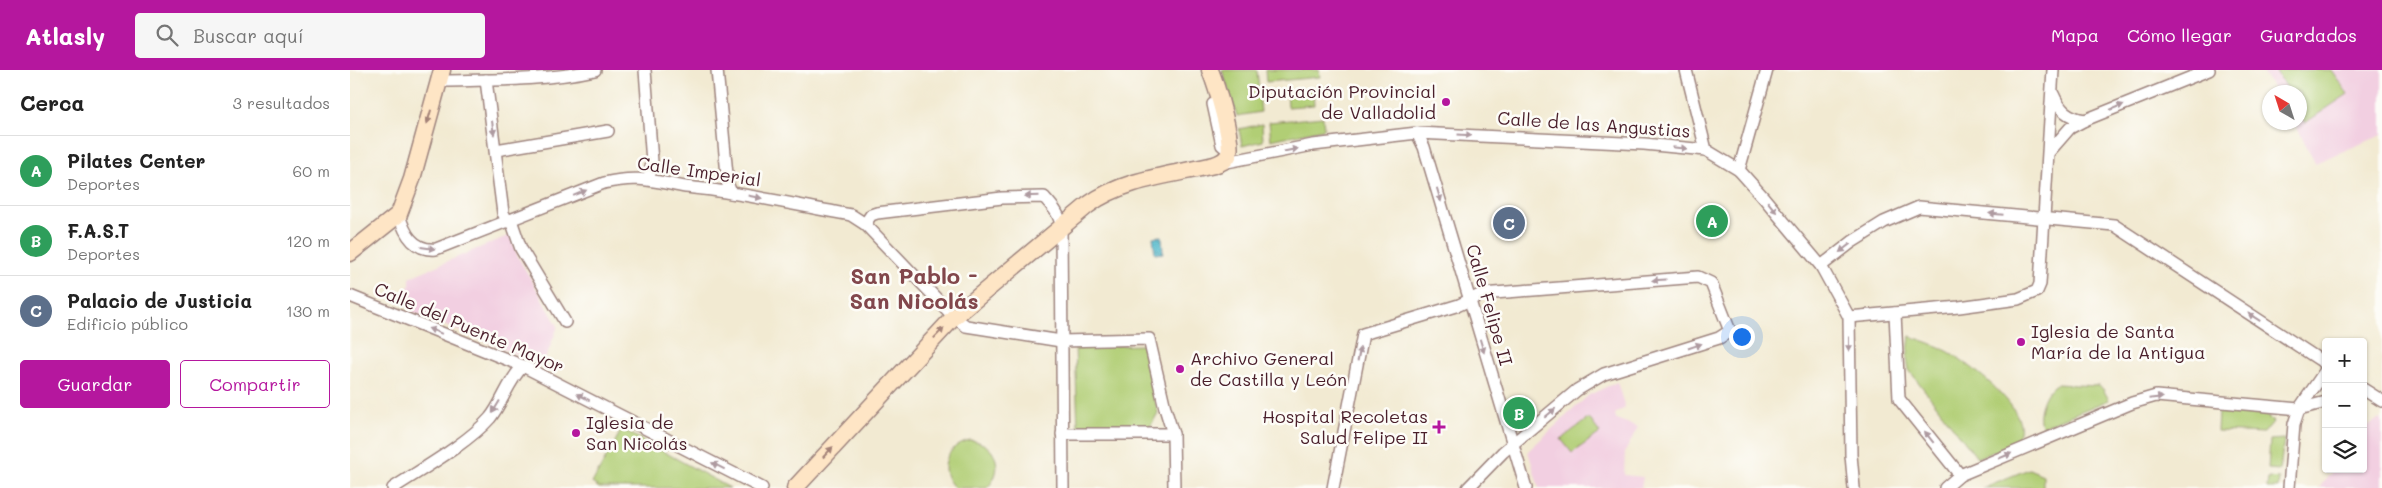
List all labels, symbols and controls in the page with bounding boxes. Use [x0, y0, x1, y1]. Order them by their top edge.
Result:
search box [135, 13, 485, 58]
text: Atlasly [25, 20, 105, 51]
icon: search [153, 21, 181, 49]
text: Buscar aquí [193, 23, 304, 48]
text: Mapa [2051, 23, 2099, 47]
text: Cómo llegar [2127, 23, 2232, 47]
text: Guardados [2260, 23, 2357, 47]
place label: Diputación Provincial de Valladolid [1248, 79, 1436, 124]
north arrow [2262, 85, 2307, 130]
text: Cerca [20, 89, 85, 116]
text: 3 resultados [233, 92, 330, 113]
marker: Diputación Provincial de Valladolid [1440, 96, 1452, 108]
one-way arrow [2110, 103, 2125, 111]
street label: Calle de las Angustias [1497, 105, 1691, 143]
one-way arrow [425, 110, 433, 125]
one-way arrow [489, 121, 497, 137]
one-way arrow [1458, 131, 1474, 139]
one-way arrow [1672, 144, 1688, 152]
one-way arrow [1283, 145, 1299, 153]
text: Pilates Center [67, 148, 205, 173]
street label: Calle Imperial [636, 150, 763, 192]
text: A [30, 160, 42, 181]
text: 60 m [293, 160, 330, 181]
text: Deportes [67, 173, 140, 194]
one-way arrow [1435, 188, 1443, 203]
one-way arrow [572, 189, 587, 196]
one-way arrow [1024, 192, 1040, 200]
one-way arrow [748, 194, 764, 202]
one-way arrow [1766, 200, 1777, 213]
pin: A [1696, 202, 1728, 240]
pin: C [1493, 204, 1525, 242]
one-way arrow [1988, 209, 2004, 217]
text: F.A.S.T [67, 218, 129, 243]
text: B [31, 230, 41, 251]
text: 120 m [286, 230, 330, 251]
street label: Calle Felipe II [1461, 241, 1519, 368]
one-way arrow [1839, 242, 1852, 253]
text: Deportes [67, 243, 140, 264]
one-way arrow [420, 244, 436, 252]
district label: San Pablo - San Nicolás [849, 261, 979, 315]
street label: Calle del Puente Mayor [371, 276, 568, 378]
one-way arrow [1651, 277, 1667, 285]
text: Palacio de Justicia [67, 288, 252, 313]
text: C [30, 300, 42, 321]
text: 130 m [286, 300, 330, 321]
one-way arrow [2247, 312, 2260, 322]
text: Edificio público [67, 313, 188, 334]
place label: Iglesia de Santa María de la Antigua [2031, 319, 2205, 364]
your location [1729, 324, 1755, 350]
one-way arrow [428, 327, 442, 335]
one-way arrow [933, 328, 945, 340]
marker: Iglesia de Santa María de la Antigua [2015, 336, 2027, 348]
one-way arrow [1846, 337, 1854, 353]
map controls [2322, 338, 2367, 473]
button: + [2322, 338, 2367, 383]
one-way arrow [1479, 339, 1487, 354]
one-way arrow [1688, 342, 1703, 349]
place label: Archivo General de Castilla y León [1190, 346, 1347, 391]
one-way arrow [1355, 347, 1363, 362]
button: Guardar [20, 360, 170, 408]
button: Compartir [180, 360, 330, 408]
marker: Archivo General de Castilla y León [1174, 363, 1186, 375]
button: − [2322, 383, 2367, 428]
one-way arrow [576, 393, 591, 401]
pin: B [1503, 394, 1535, 432]
one-way arrow [2148, 394, 2164, 402]
one-way arrow [492, 400, 501, 413]
place label: Hospital Recoletas Salud Felipe II [1262, 404, 1428, 449]
one-way arrow [1543, 407, 1556, 418]
place label: Iglesia de San Nicolás [586, 410, 688, 455]
marker: Hospital Recoletas Salud Felipe II [1432, 420, 1446, 434]
marker: Iglesia de San Nicolás [570, 427, 582, 439]
button: layers [2322, 428, 2367, 473]
one-way arrow [1924, 431, 1935, 444]
one-way arrow [822, 447, 834, 459]
one-way arrow [1997, 452, 2012, 460]
one-way arrow [711, 462, 725, 470]

